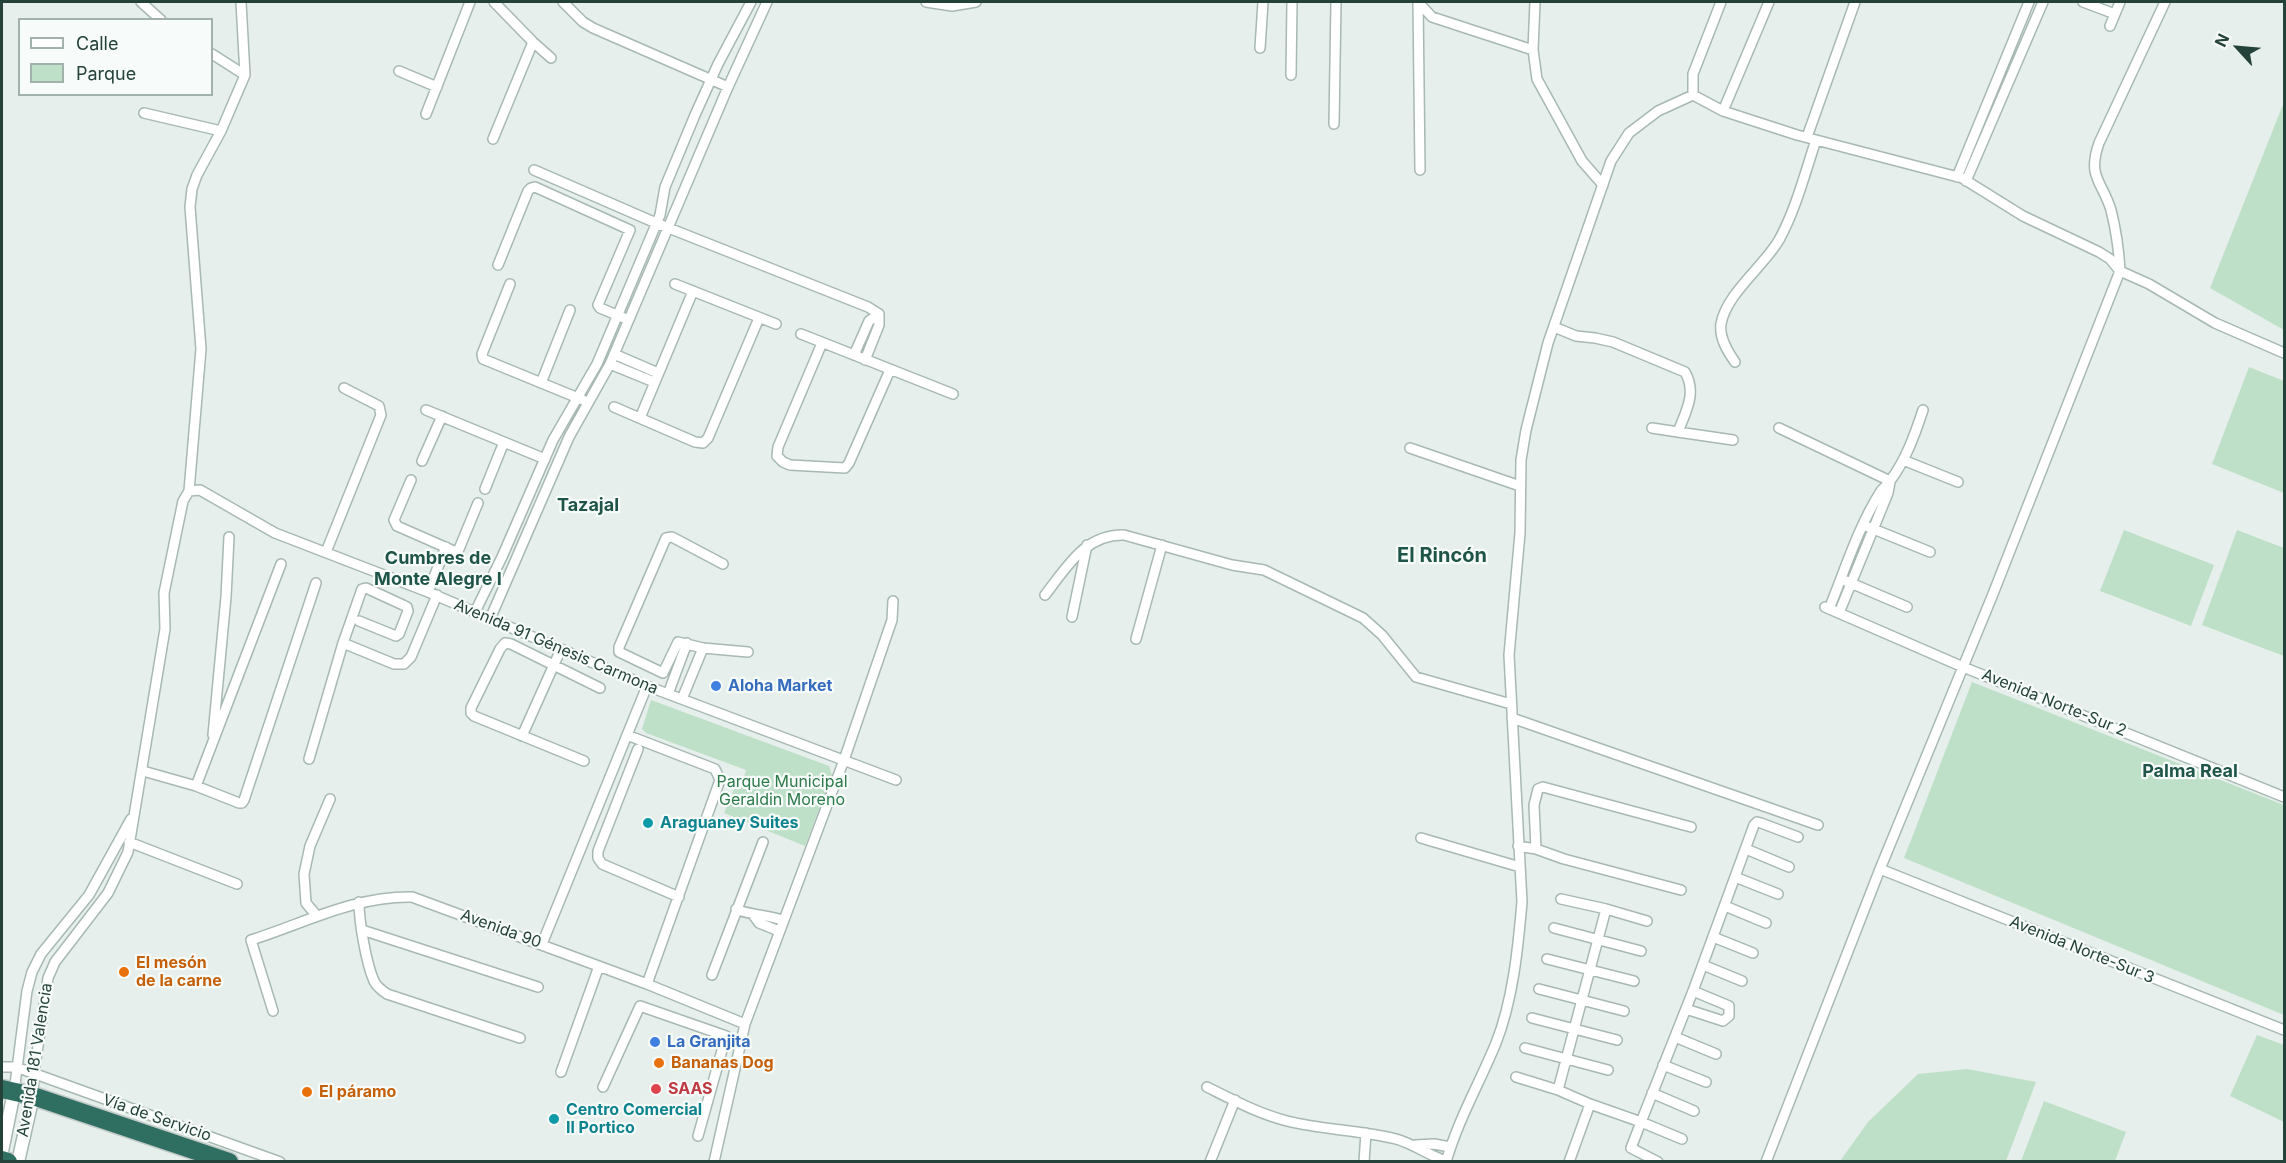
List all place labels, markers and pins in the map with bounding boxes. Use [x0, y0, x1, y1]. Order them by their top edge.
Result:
place label: Aloha Market [728, 676, 832, 696]
marker: Aloha Market [709, 679, 723, 693]
place label: Araguaney Suites [660, 813, 798, 833]
marker: Araguaney Suites [641, 816, 655, 830]
place label: El mesón de la carne [136, 953, 222, 991]
marker: El mesón de la carne [117, 965, 131, 979]
place label: La Granjita [667, 1032, 751, 1052]
marker: La Granjita [648, 1035, 662, 1049]
place label: Bananas Dog [671, 1053, 774, 1073]
marker: Bananas Dog [652, 1056, 666, 1070]
place label: SAAS [668, 1079, 713, 1099]
place label: El páramo [319, 1082, 396, 1102]
marker: SAAS [649, 1082, 663, 1096]
marker: El páramo [300, 1085, 314, 1099]
place label: Centro Comercial Il Portico [566, 1100, 702, 1138]
marker: Centro Comercial Il Portico [547, 1112, 561, 1126]

